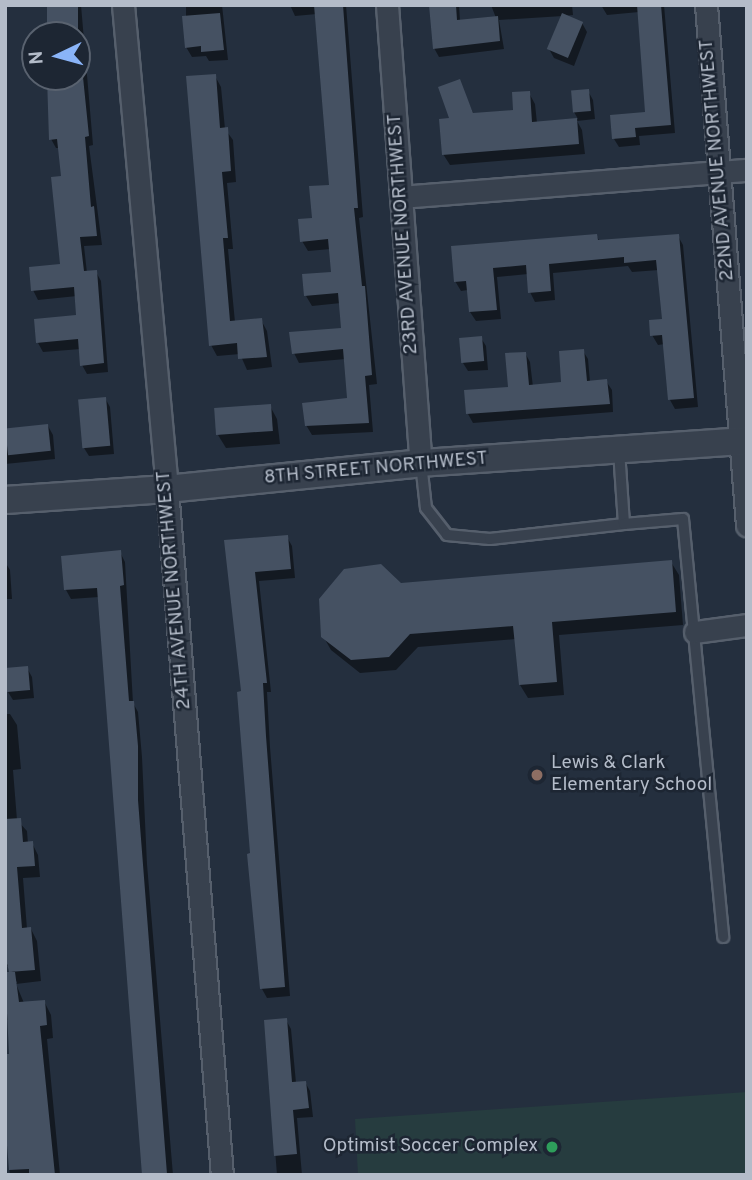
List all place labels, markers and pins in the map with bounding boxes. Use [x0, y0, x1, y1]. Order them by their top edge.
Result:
place label: Lewis & Clark Elementary School [551, 753, 712, 797]
marker: Lewis & Clark Elementary School [529, 767, 545, 783]
place label: Optimist Soccer Complex [323, 1136, 538, 1158]
marker: Optimist Soccer Complex [544, 1139, 560, 1155]

